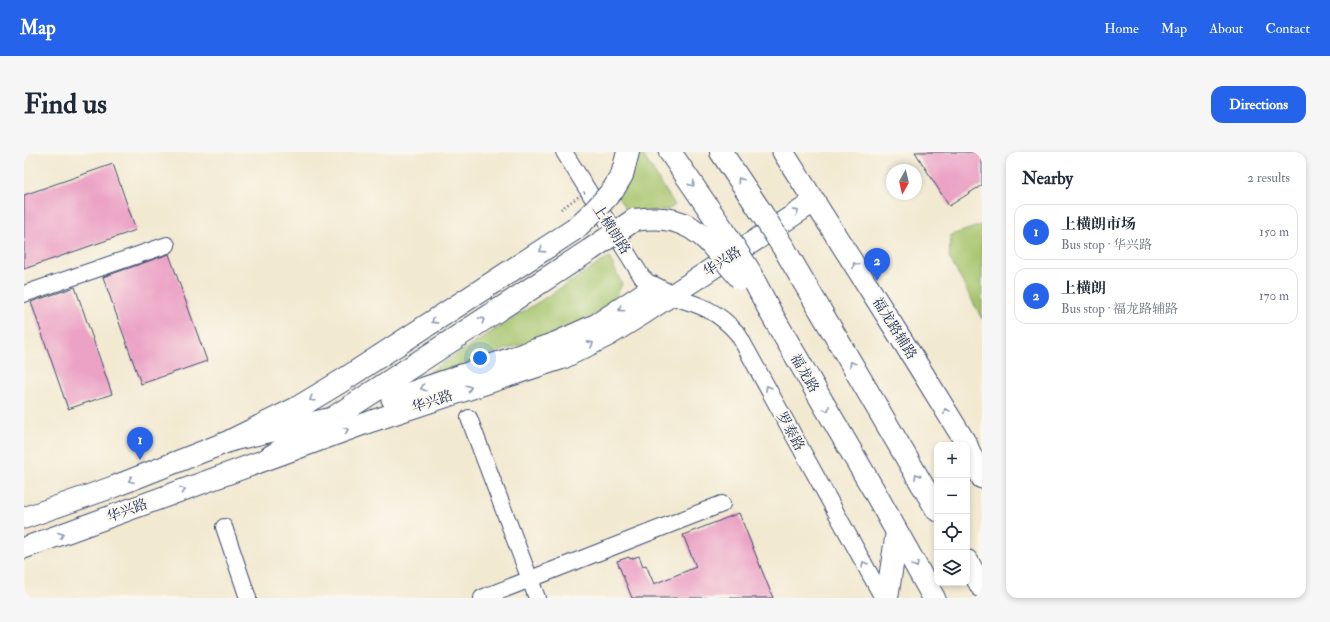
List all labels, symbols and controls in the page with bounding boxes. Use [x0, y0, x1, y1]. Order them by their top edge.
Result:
text: Map [20, 16, 56, 40]
text: Home [1104, 20, 1139, 37]
text: Map [1161, 20, 1187, 37]
text: About [1209, 20, 1243, 37]
text: Contact [1265, 20, 1310, 37]
button: Directions [1211, 86, 1306, 123]
text: Find us [24, 87, 107, 122]
north arrow [886, 164, 922, 200]
text: Nearby [1022, 168, 1073, 189]
text: 2 results [1247, 170, 1290, 186]
one-way arrow [737, 177, 745, 184]
one-way arrow [687, 180, 695, 187]
street label: 上横朗路 [589, 201, 634, 257]
one-way arrow [792, 210, 799, 217]
text: 上横朗市场 [1061, 215, 1136, 234]
text: 1 [1034, 224, 1038, 240]
text: 150 m [1259, 224, 1289, 240]
text: Bus stop · 华兴路 [1061, 237, 1152, 253]
street label: 华兴路 [700, 243, 745, 280]
one-way arrow [539, 245, 546, 253]
pin: 2 [864, 248, 890, 281]
one-way arrow [853, 262, 860, 269]
text: 上横朗 [1061, 279, 1106, 298]
text: 2 [1033, 288, 1039, 304]
text: 170 m [1259, 288, 1289, 304]
street label: 福龙路辅路 [869, 294, 920, 362]
text: Bus stop · 福龙路辅路 [1061, 301, 1178, 317]
one-way arrow [618, 304, 625, 311]
one-way arrow [431, 317, 438, 324]
one-way arrow [478, 317, 485, 324]
one-way arrow [587, 341, 594, 349]
your location [470, 348, 490, 368]
street label: 福龙路 [787, 351, 822, 396]
one-way arrow [849, 361, 856, 368]
one-way arrow [420, 384, 427, 392]
one-way arrow [466, 385, 473, 393]
one-way arrow [765, 385, 772, 393]
street label: 华兴路 [410, 387, 455, 416]
one-way arrow [309, 394, 316, 401]
one-way arrow [822, 405, 829, 413]
one-way arrow [943, 408, 951, 415]
street label: 罗泰路 [773, 409, 808, 454]
one-way arrow [342, 426, 349, 435]
pin: 1 [127, 427, 153, 460]
map controls [934, 442, 970, 586]
button: + [934, 442, 970, 478]
one-way arrow [915, 473, 922, 480]
one-way arrow [127, 475, 134, 483]
button: − [934, 478, 970, 514]
one-way arrow [179, 486, 186, 494]
street label: 华兴路 [105, 495, 150, 526]
button: locate [934, 514, 970, 550]
one-way arrow [57, 531, 64, 539]
button: layers [934, 550, 970, 586]
one-way arrow [861, 561, 869, 568]
one-way arrow [911, 561, 918, 568]

